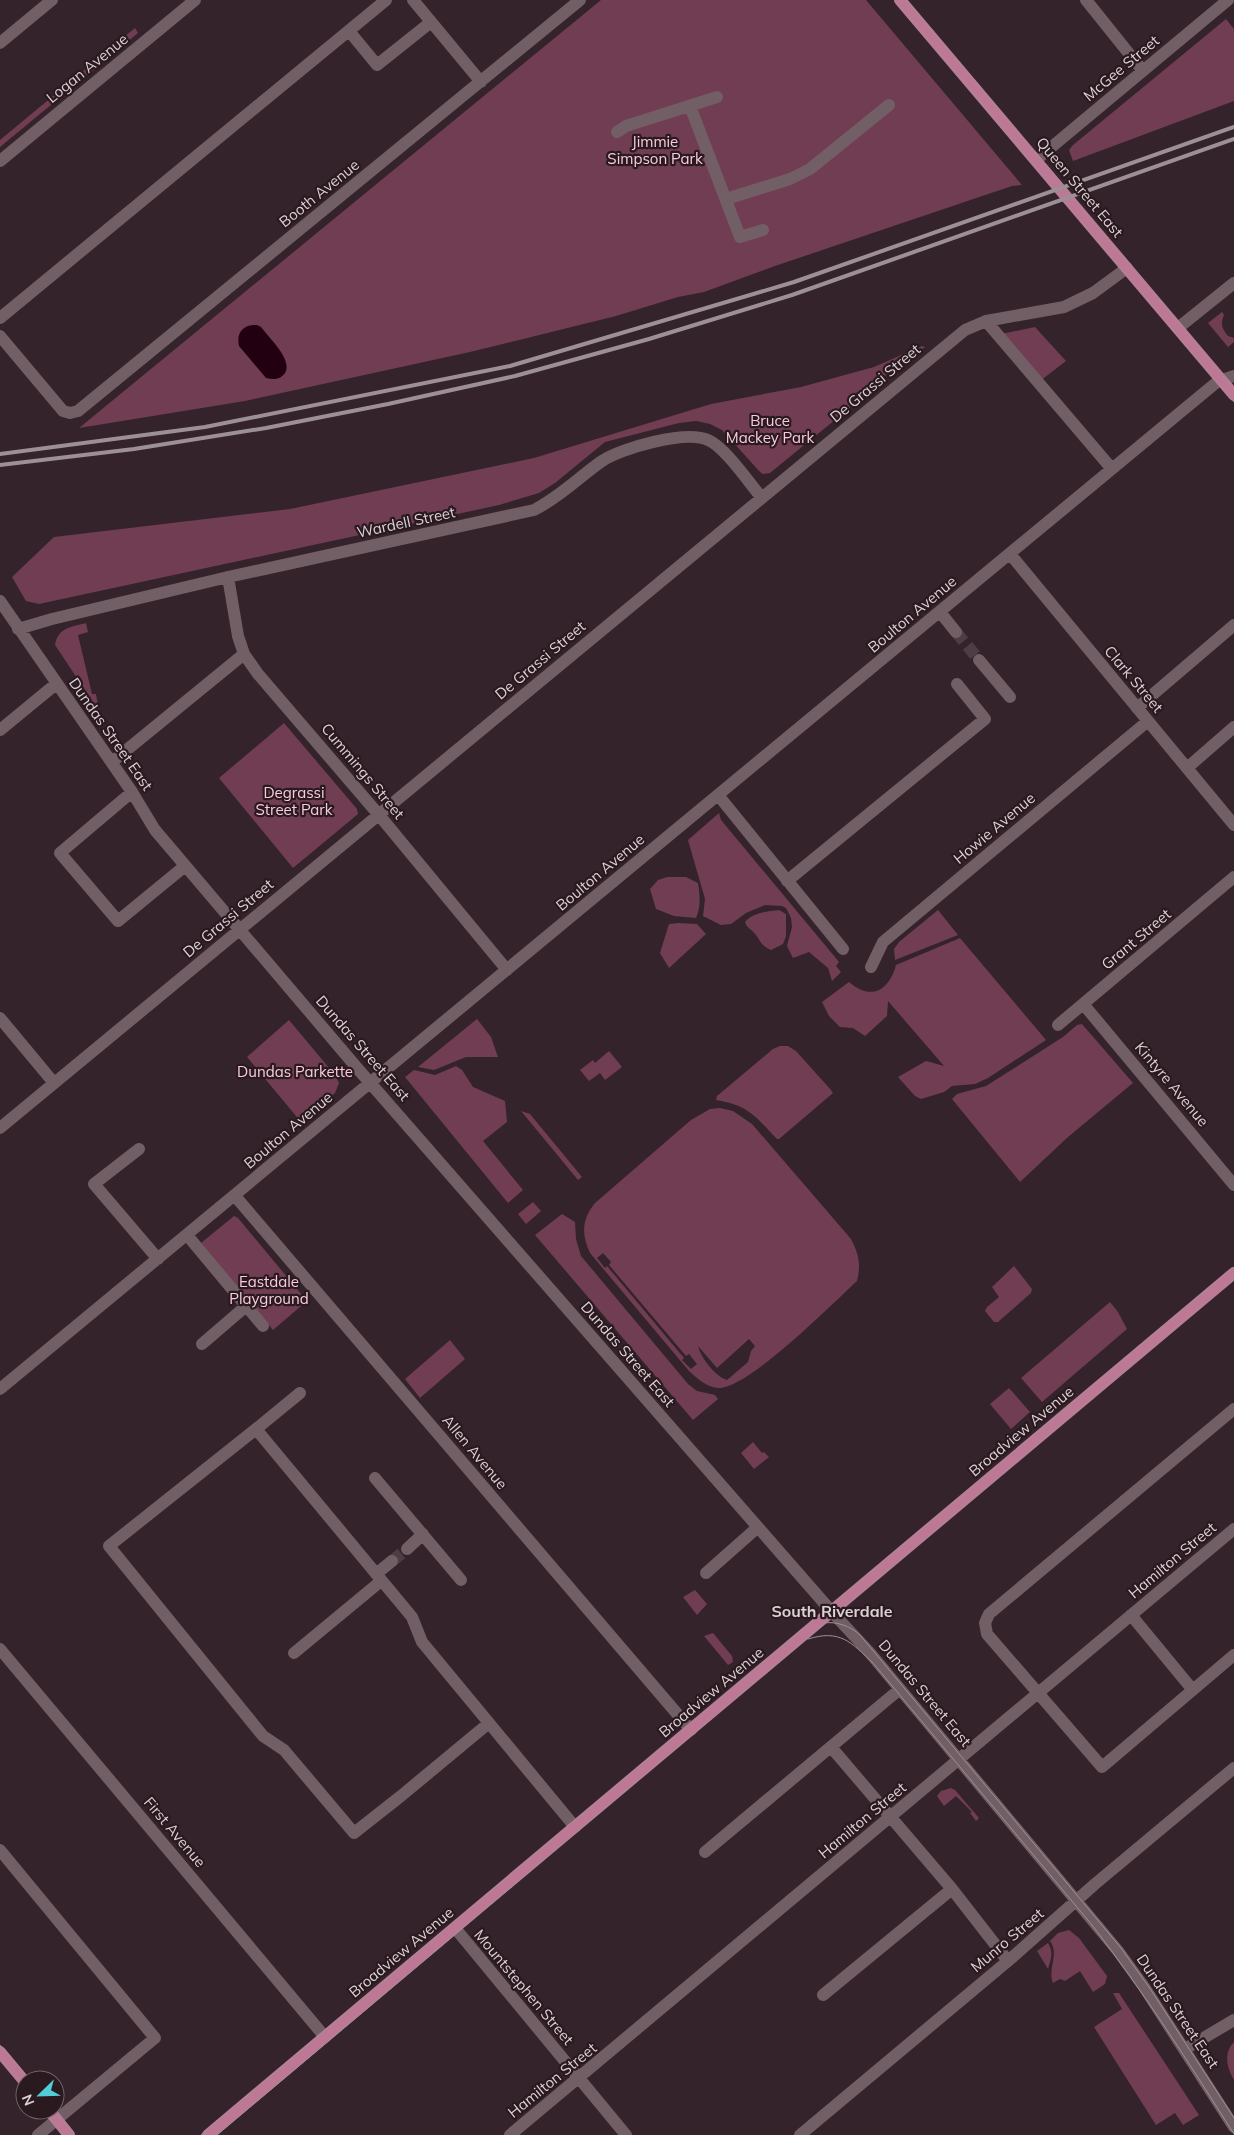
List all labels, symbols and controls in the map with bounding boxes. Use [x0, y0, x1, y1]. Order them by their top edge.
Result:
street label: Logan Avenue [42, 29, 132, 107]
street label: McGee Street [1079, 31, 1163, 105]
park label: Jimmie Simpson Park [607, 132, 703, 168]
street label: Queen Street East [1033, 133, 1127, 241]
street label: Booth Avenue [275, 155, 363, 231]
street label: De Grassi Street [826, 340, 924, 426]
park label: Bruce Mackey Park [726, 411, 814, 447]
street label: Wardell Street [355, 502, 457, 542]
street label: Boulton Avenue [864, 571, 960, 657]
street label: De Grassi Street [491, 617, 589, 703]
street label: Clark Street [1101, 642, 1167, 716]
street label: Dundas Street East [65, 674, 157, 794]
street label: Cummings Street [317, 719, 409, 823]
park label: Degrassi Street Park [256, 783, 333, 819]
street label: Howie Avenue [949, 788, 1039, 868]
street label: Boulton Avenue [552, 829, 648, 915]
street label: De Grassi Street [179, 875, 277, 961]
street label: Grant Street [1097, 904, 1175, 974]
street label: Dundas Street East [312, 991, 414, 1105]
street label: Kintyre Avenue [1131, 1038, 1213, 1130]
park label: Dundas Parkette [237, 1062, 353, 1081]
street label: Boulton Avenue [240, 1087, 336, 1173]
park label: Eastdale Playground [229, 1272, 309, 1308]
street label: Dundas Street East [577, 1297, 679, 1411]
street label: Broadview Avenue [965, 1382, 1077, 1480]
street label: Allen Avenue [438, 1411, 512, 1493]
street label: Hamilton Street [1124, 1518, 1220, 1602]
district label: South Riverdale [771, 1601, 893, 1621]
street label: Dundas Street East [875, 1636, 975, 1750]
street label: Broadview Avenue [655, 1643, 767, 1741]
street label: Hamilton Street [814, 1778, 910, 1862]
street label: First Avenue [140, 1793, 210, 1871]
street label: Broadview Avenue [345, 1903, 457, 2001]
street label: Munro Street [967, 1904, 1047, 1976]
street label: Mountstephen Street [470, 1925, 578, 2049]
street label: Dundas Street East [1133, 1950, 1223, 2072]
street label: Hamilton Street [504, 2038, 600, 2122]
north arrow [15, 2070, 65, 2120]
text: N [18, 2092, 38, 2108]

